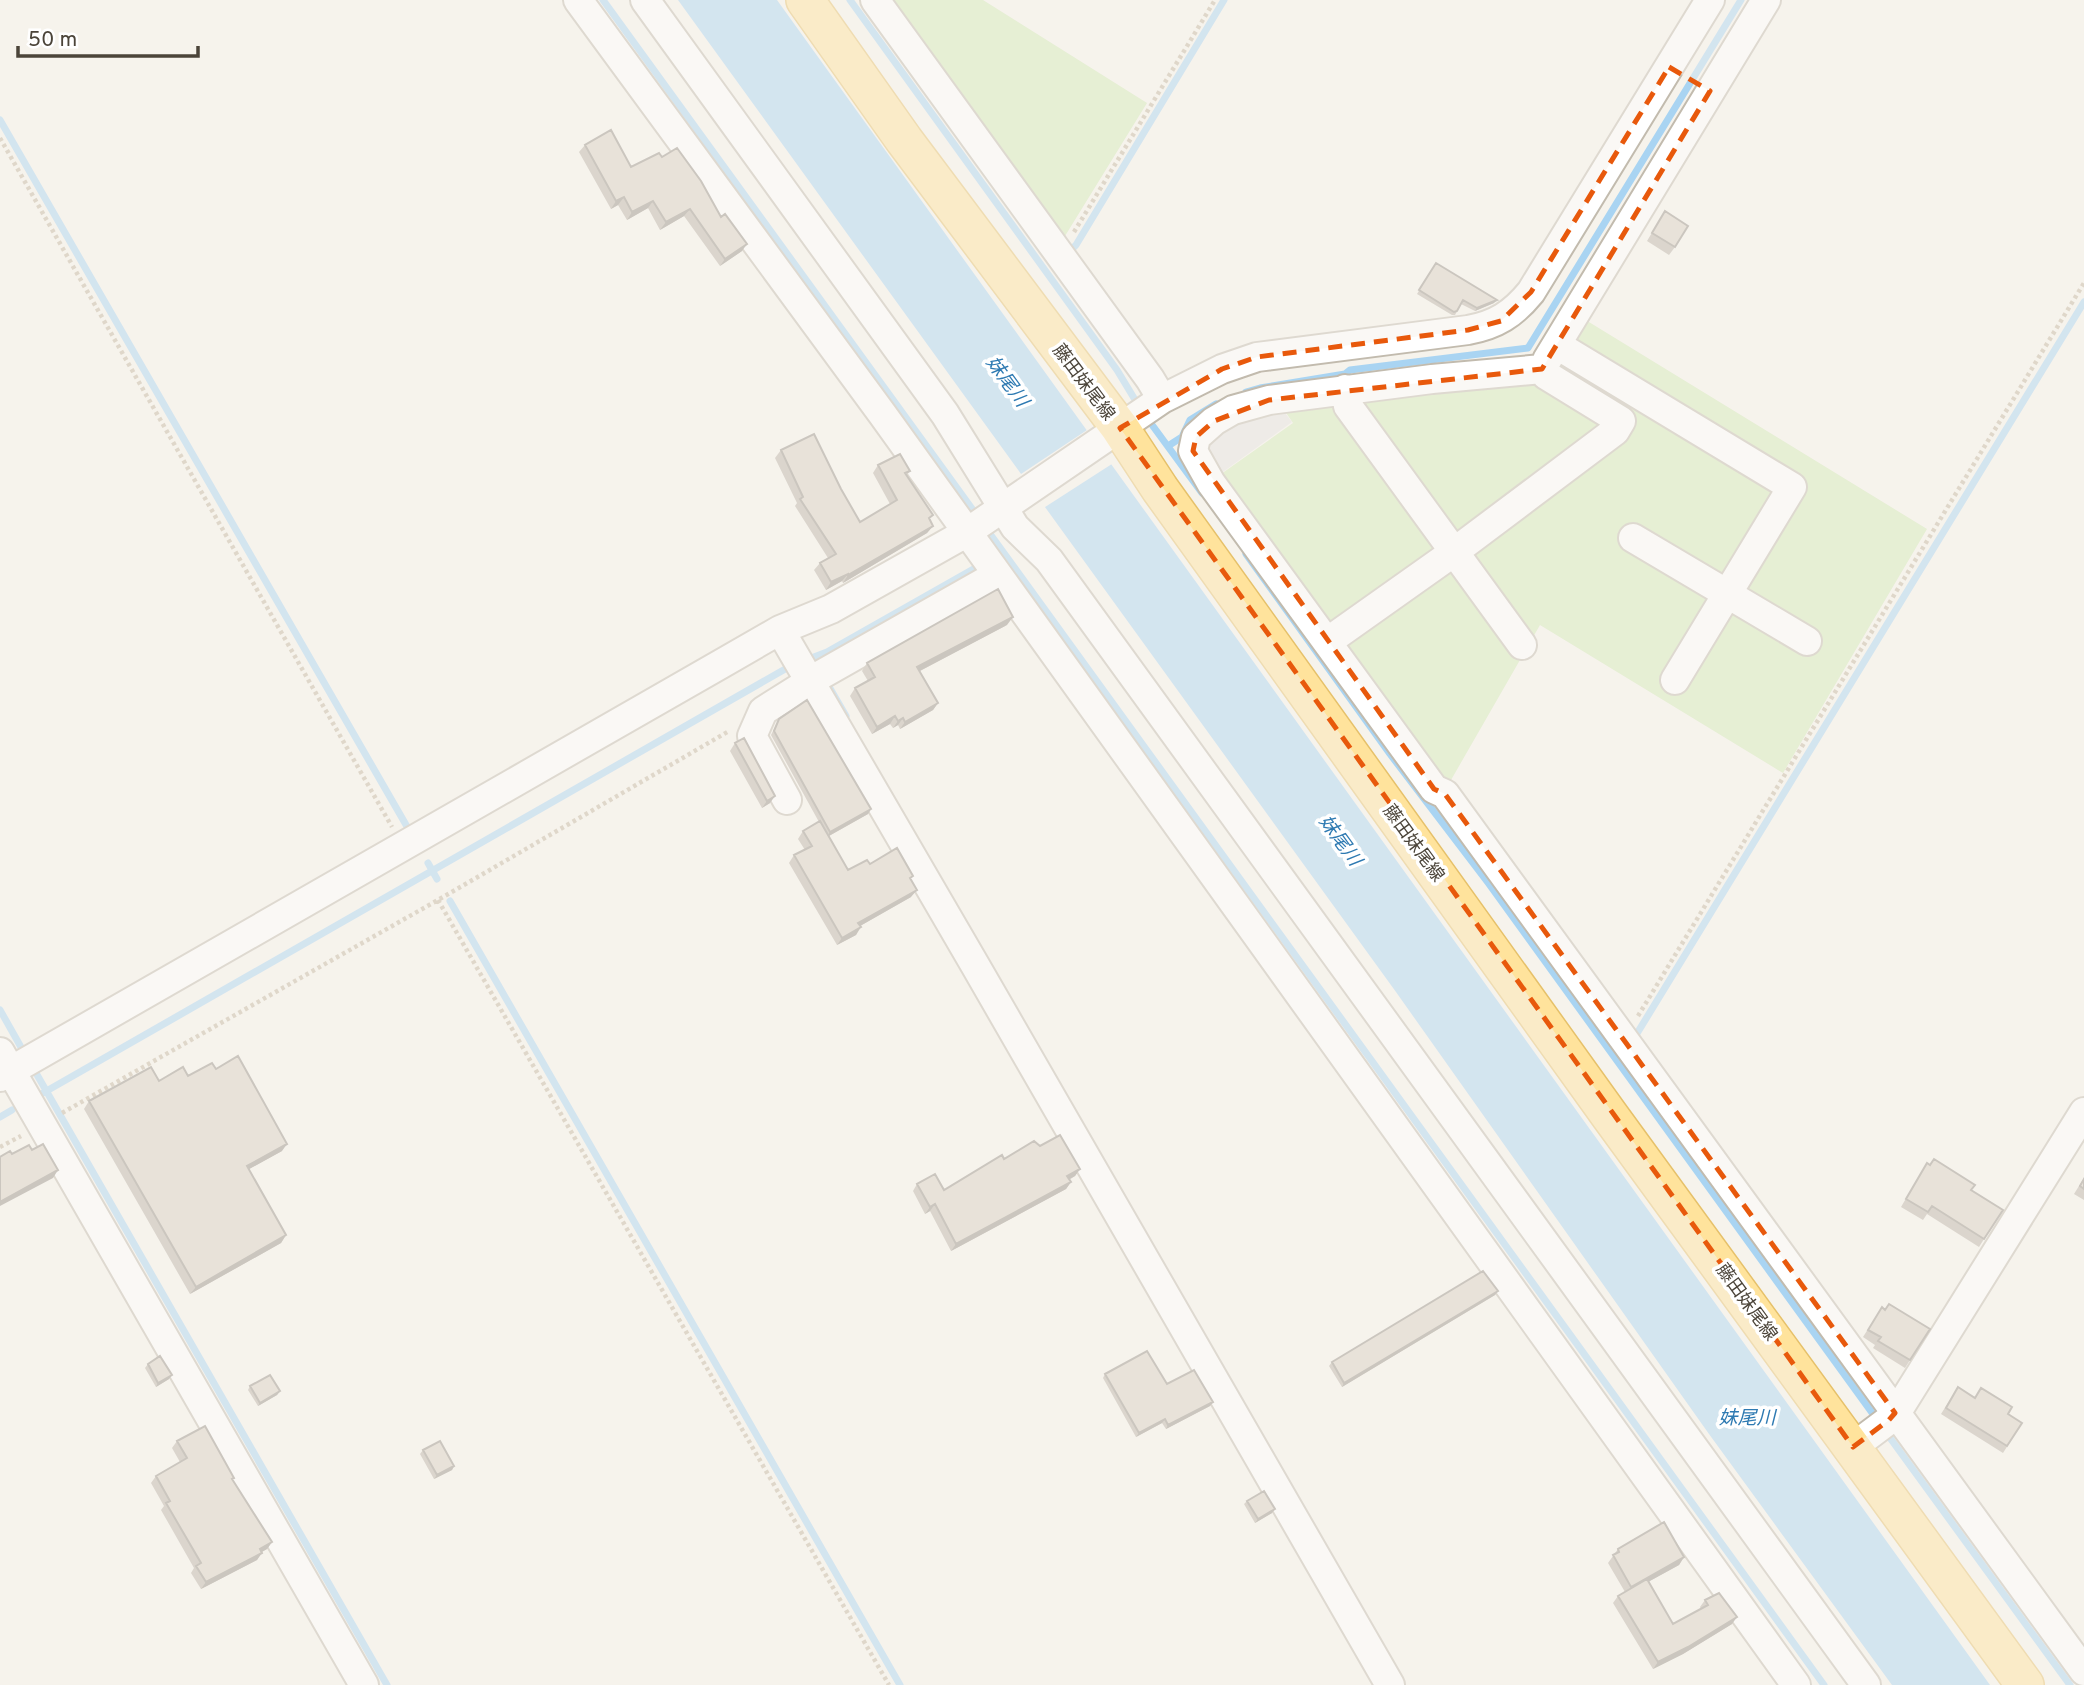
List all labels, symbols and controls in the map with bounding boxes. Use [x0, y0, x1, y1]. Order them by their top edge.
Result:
scale bar [18, 14, 198, 58]
text: 50 m [28, 27, 77, 54]
street label: 藤田妹尾線 [1047, 340, 1119, 426]
water label: 妹尾川 [980, 352, 1034, 414]
street label: 藤田妹尾線 [1377, 801, 1449, 887]
water label: 妹尾川 [1313, 811, 1367, 873]
street label: 藤田妹尾線 [1710, 1260, 1782, 1346]
water label: 妹尾川 [1718, 1407, 1777, 1431]

